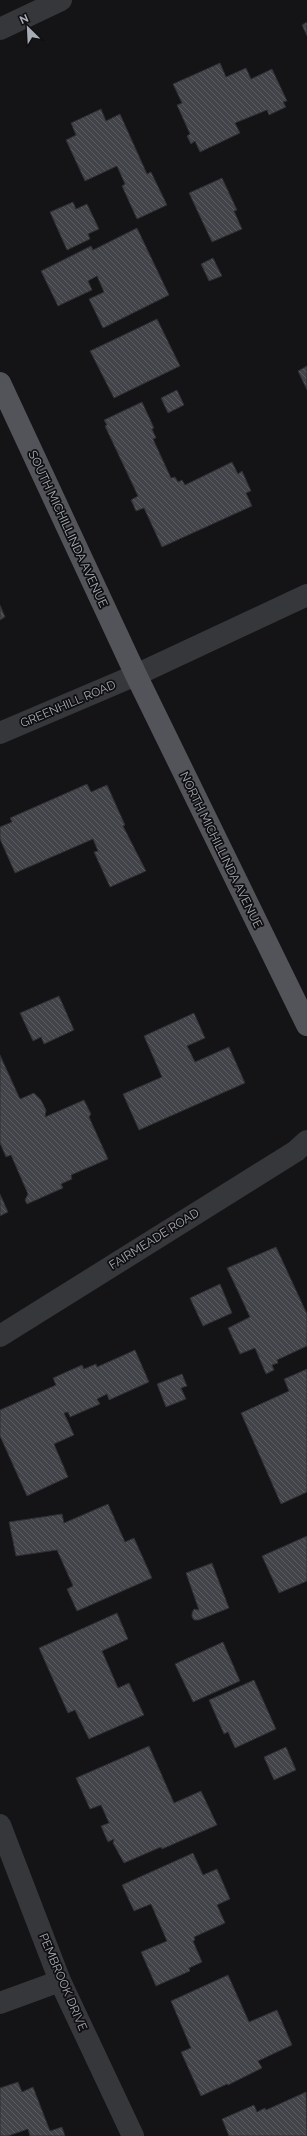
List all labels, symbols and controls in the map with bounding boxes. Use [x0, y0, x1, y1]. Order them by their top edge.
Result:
north arrow [8, 8, 48, 48]
text: N [18, 12, 31, 27]
street label: SOUTH MICHILLINDA AVENUE [25, 448, 111, 610]
street label: GREENHILL ROAD [18, 677, 118, 730]
street label: NORTH MICHILLINDA AVENUE [177, 770, 265, 930]
street label: FAIRMEADE ROAD [106, 1205, 202, 1272]
street label: PEMBROOK DRIVE [36, 1931, 90, 2033]

